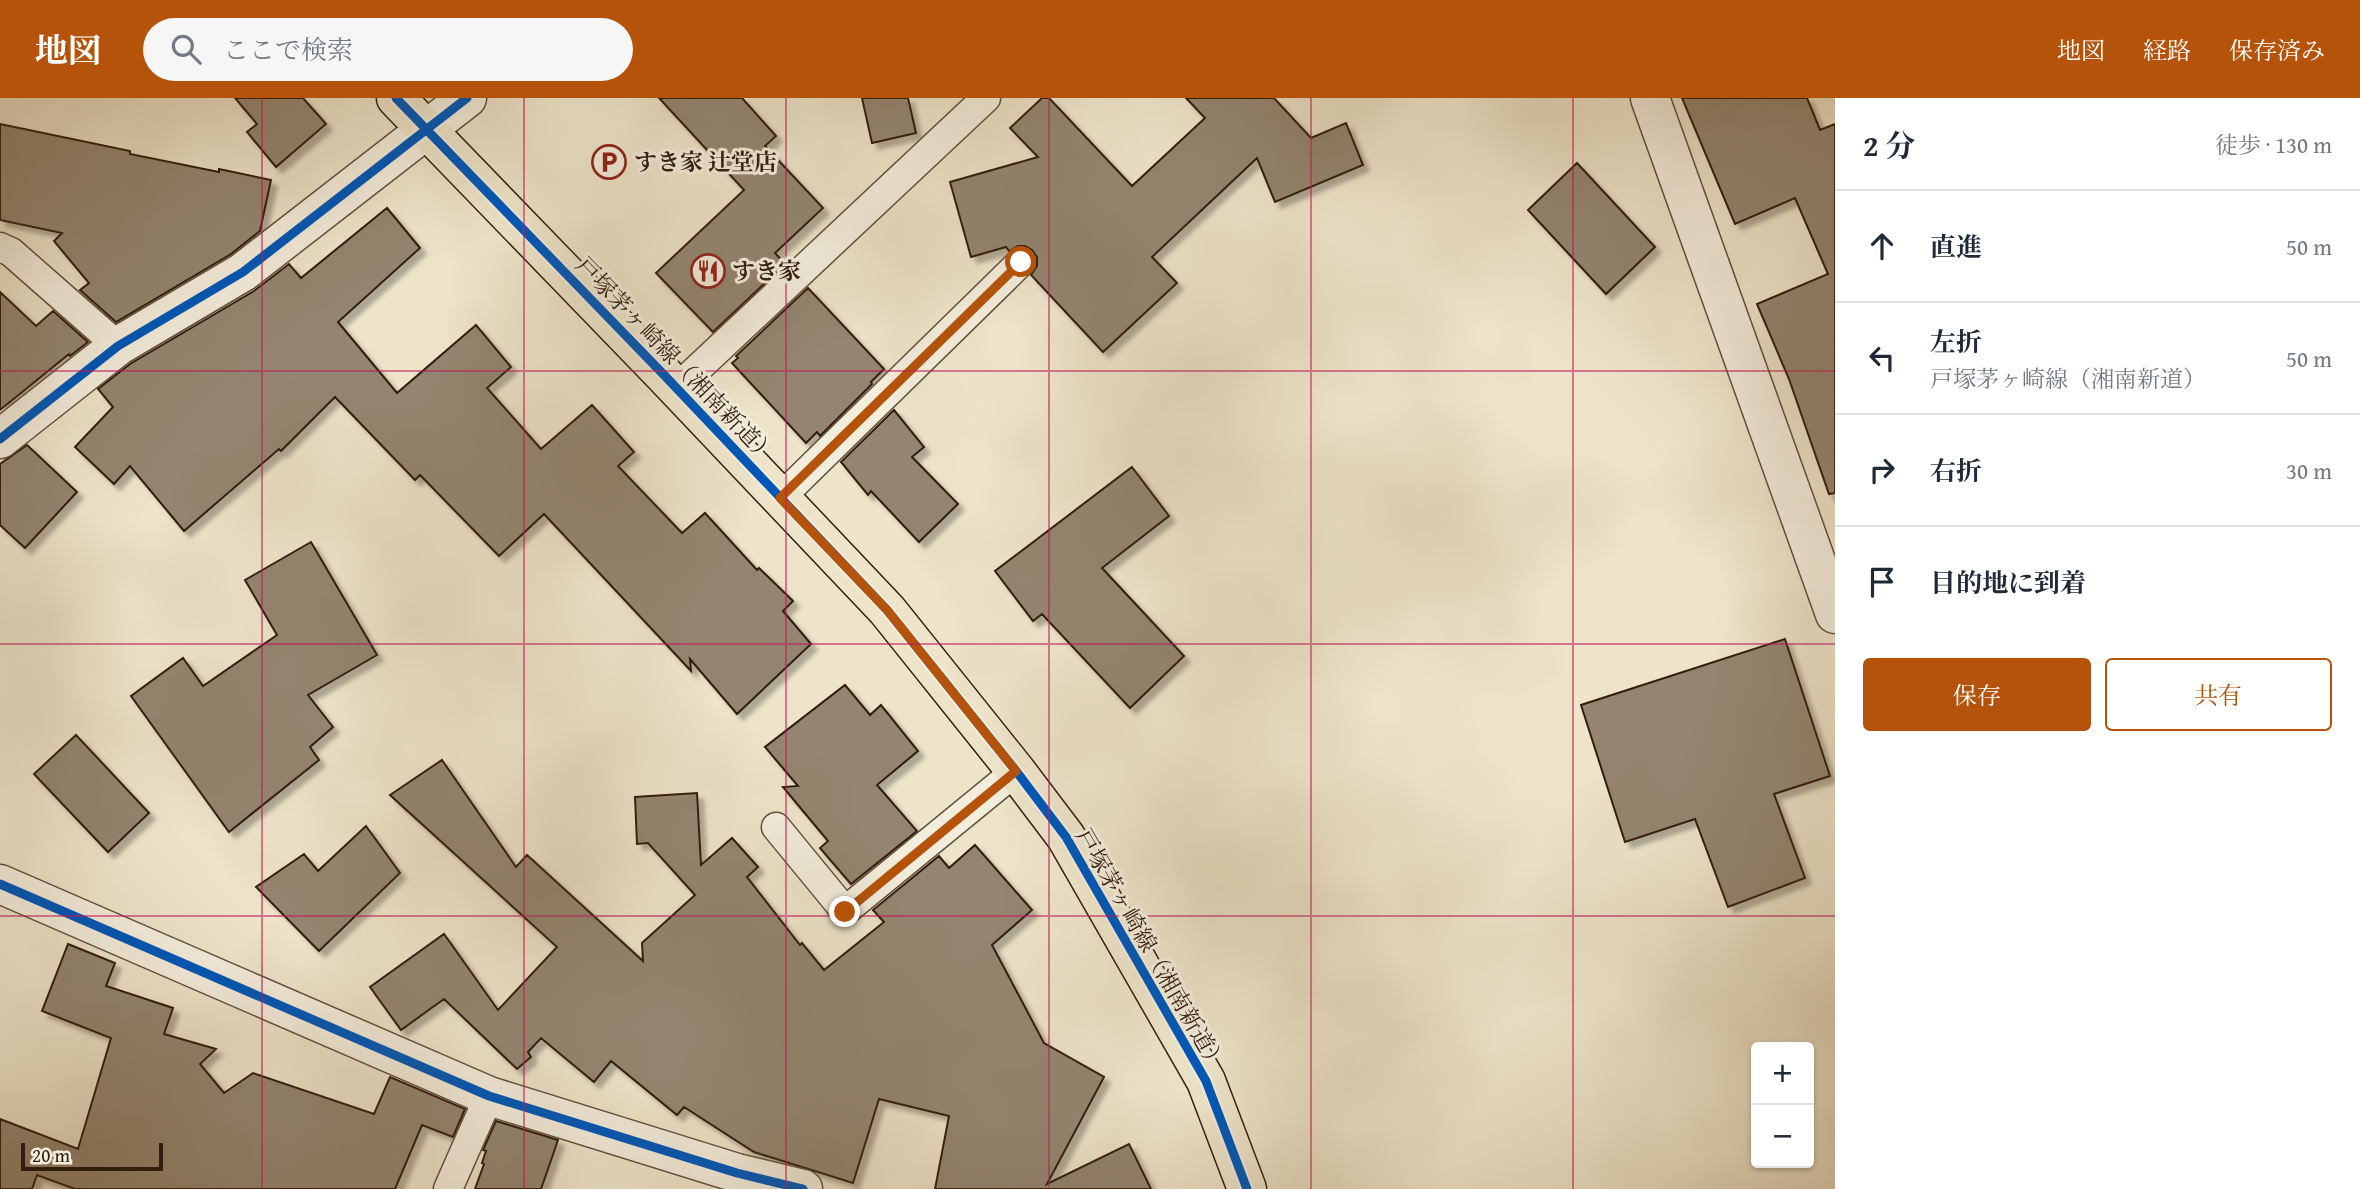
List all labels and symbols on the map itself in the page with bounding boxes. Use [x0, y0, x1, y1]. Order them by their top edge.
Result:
parking icon: すき家 辻堂店 [590, 143, 628, 181]
place label: すき家 辻堂店 [634, 145, 777, 178]
route start [1005, 246, 1036, 277]
street label: 戸塚茅ヶ崎線（湘南新道） [569, 249, 784, 470]
restaurant icon: すき家 [689, 252, 727, 290]
place label: すき家 [732, 254, 801, 287]
street label: 戸塚茅ヶ崎線（湘南新道） [1068, 822, 1235, 1078]
route end [829, 896, 860, 927]
scale bar [21, 1140, 163, 1172]

